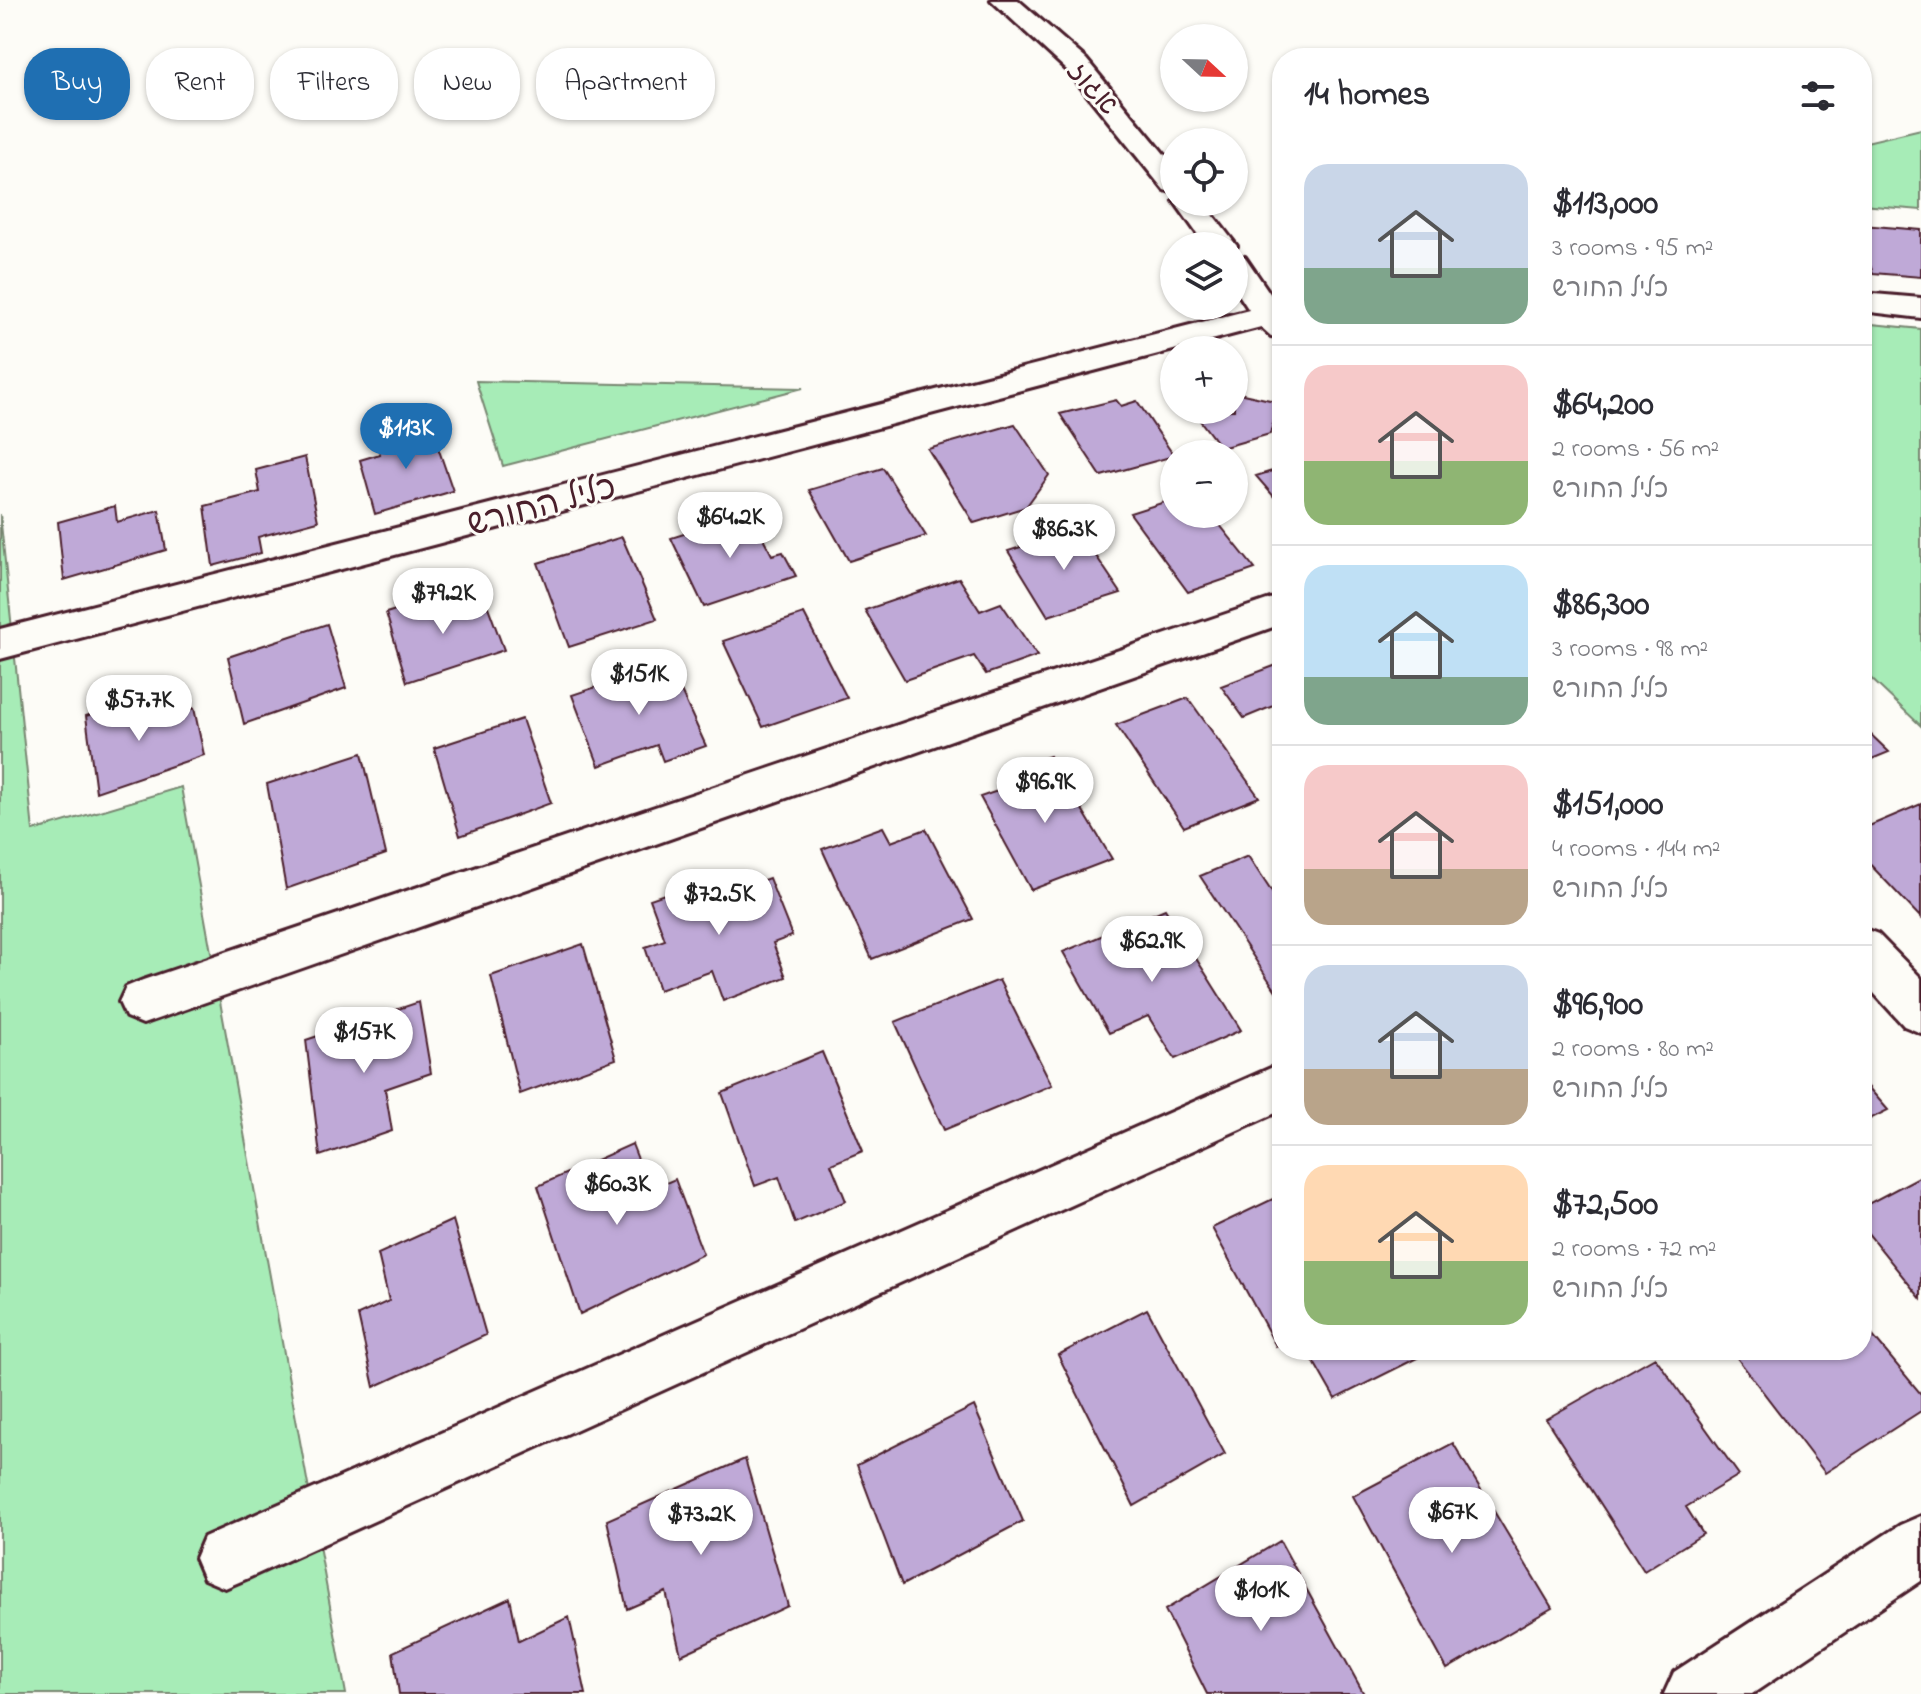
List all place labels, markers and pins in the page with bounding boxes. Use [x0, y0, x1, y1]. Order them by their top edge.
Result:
pin: $113K [350, 403, 462, 471]
pin: $64.2K [665, 492, 795, 560]
pin: $86.3K [999, 504, 1129, 572]
pin: $79.2K [378, 568, 508, 636]
pin: $151K [583, 649, 695, 717]
pin: $57.7K [74, 675, 204, 743]
pin: $96.9K [980, 757, 1110, 825]
pin: $72.5K [654, 869, 784, 937]
pin: $62.9K [1087, 916, 1217, 984]
pin: $157K [308, 1007, 420, 1075]
pin: $60.3K [552, 1159, 682, 1227]
pin: $67K [1405, 1487, 1499, 1555]
pin: $73.2K [636, 1489, 766, 1557]
pin: $101K [1205, 1565, 1317, 1633]

